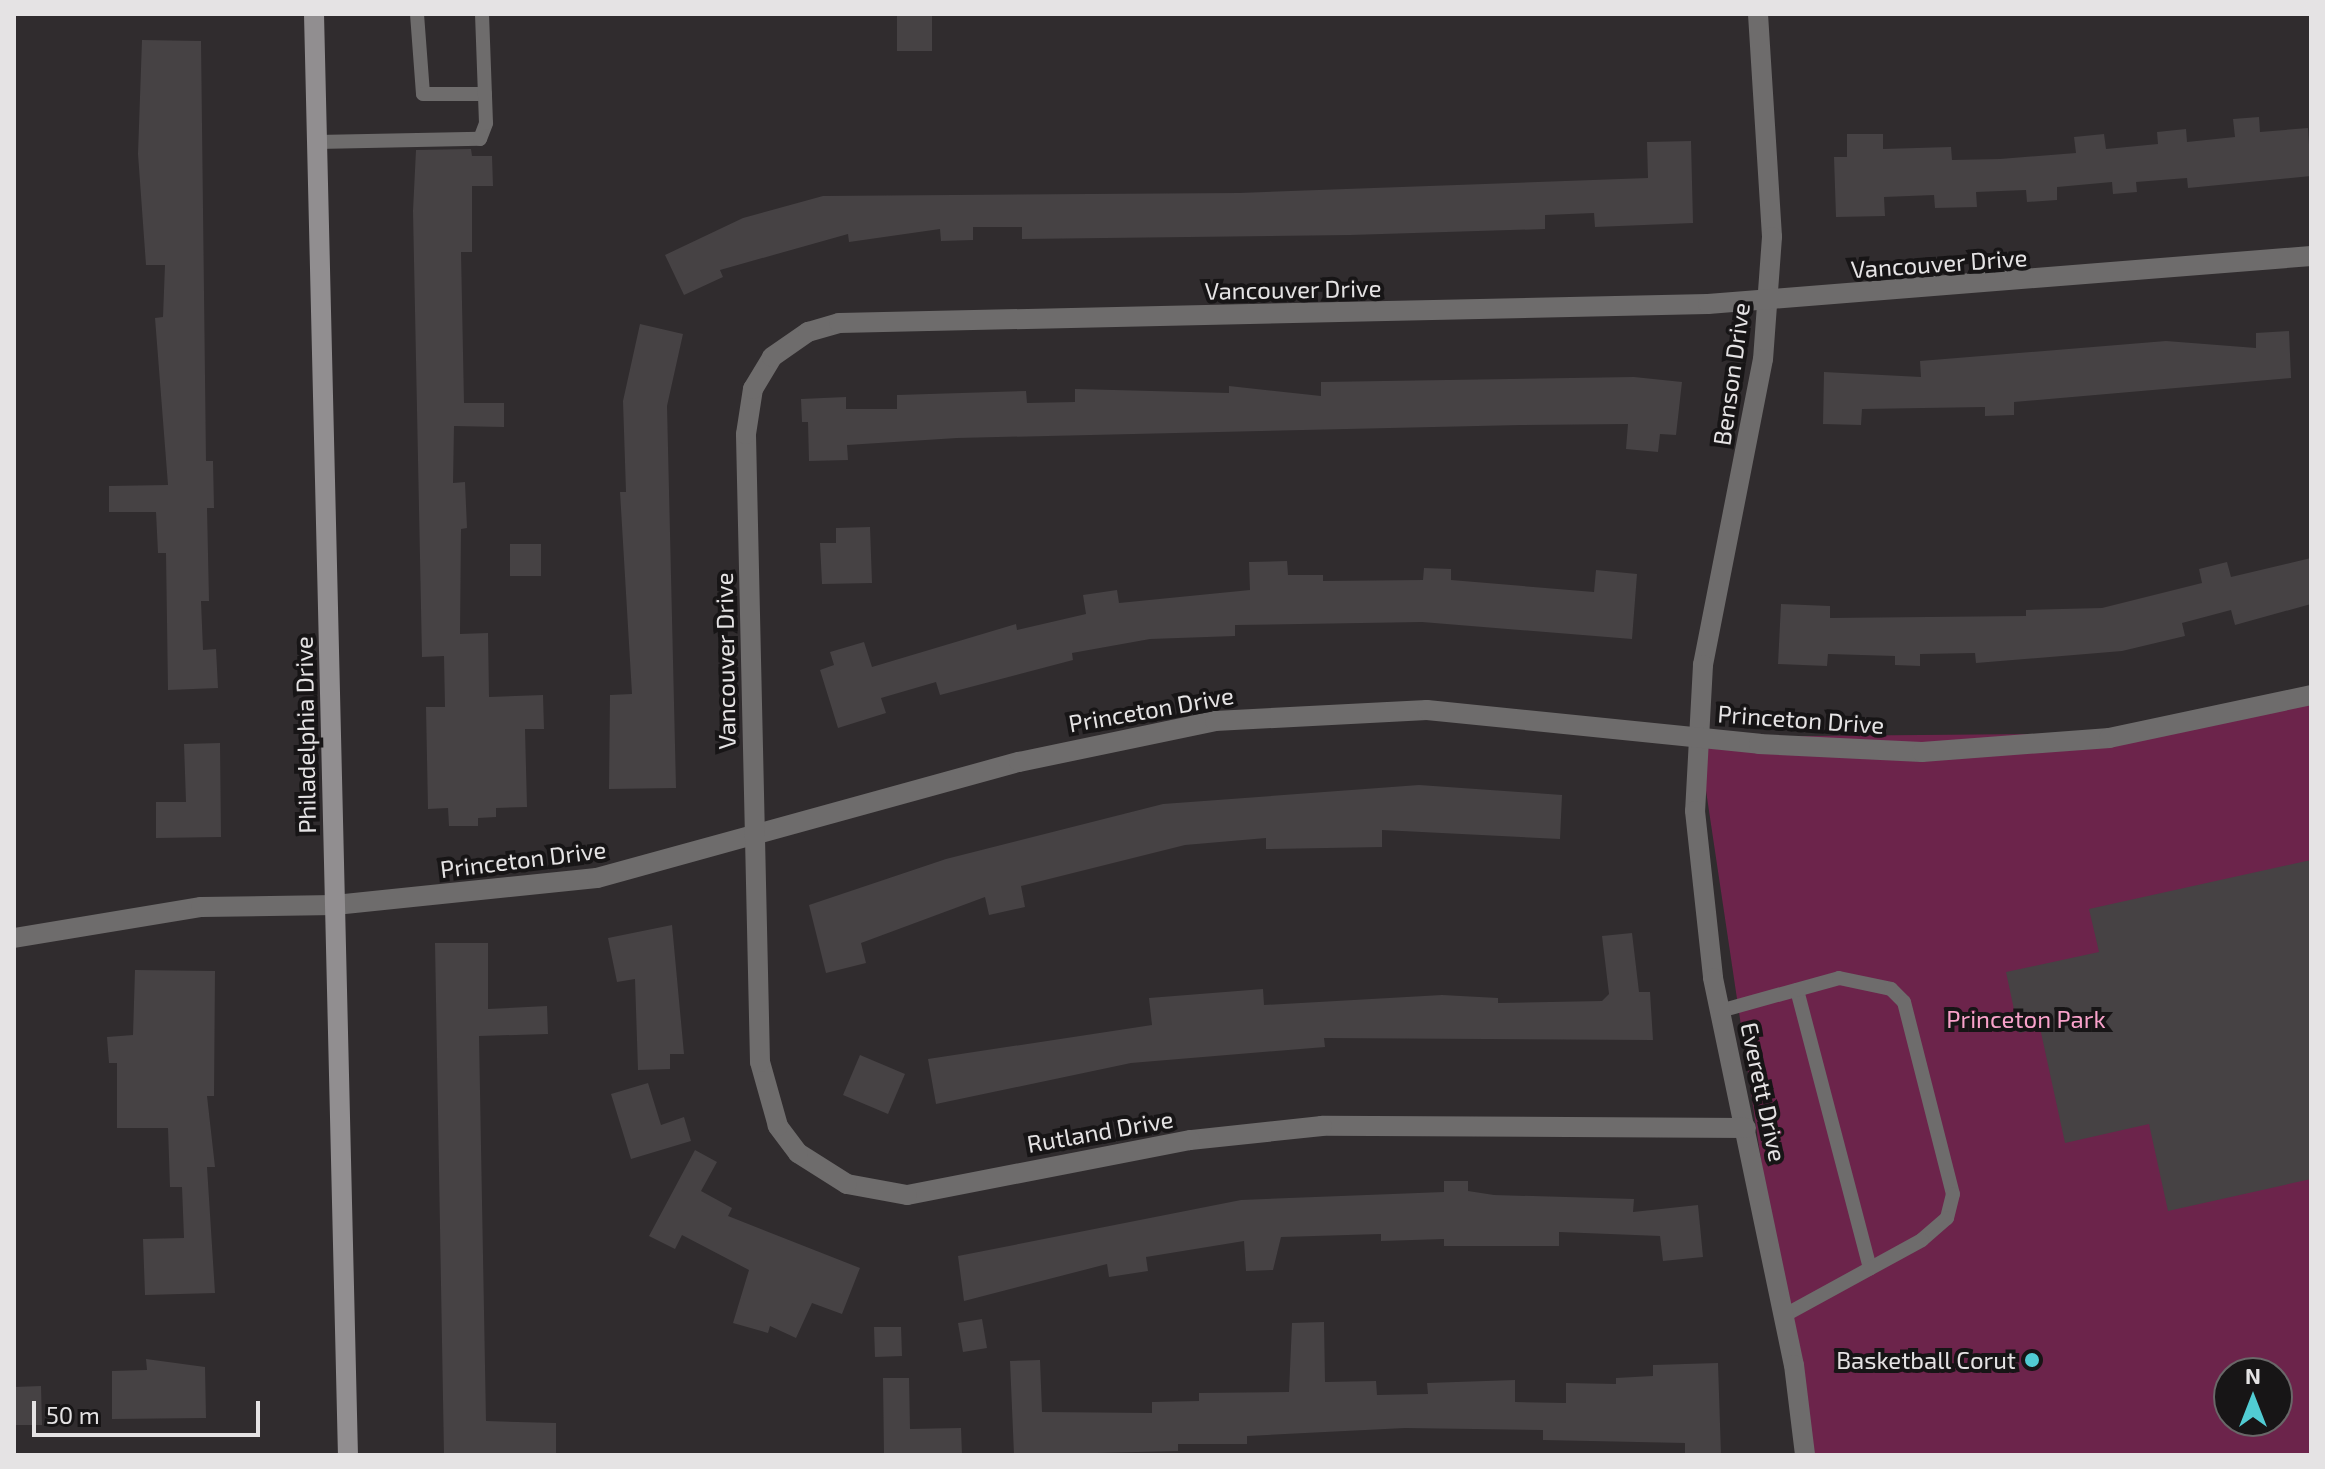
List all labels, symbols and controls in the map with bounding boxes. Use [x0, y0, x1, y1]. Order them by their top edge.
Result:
street label: Vancouver Drive [1850, 242, 2028, 284]
street label: Vancouver Drive [1204, 273, 1382, 305]
street label: Benson Drive [1707, 301, 1755, 447]
street label: Vancouver Drive [709, 572, 741, 750]
street label: Philadelphia Drive [289, 636, 321, 834]
street label: Princeton Drive [1066, 680, 1236, 738]
street label: Princeton Drive [1717, 699, 1885, 739]
street label: Princeton Drive [438, 835, 608, 883]
park label: Princeton Park [1946, 1005, 2106, 1033]
street label: Everett Drive [1735, 1020, 1793, 1164]
street label: Rutland Drive [1025, 1104, 1175, 1158]
place label: Basketball Corut [1836, 1346, 2016, 1374]
marker: Basketball Corut [2023, 1351, 2041, 1369]
north arrow [2213, 1357, 2293, 1437]
text: N [2245, 1362, 2261, 1388]
scale bar [36, 1385, 264, 1435]
text: 50 m [46, 1400, 100, 1429]

